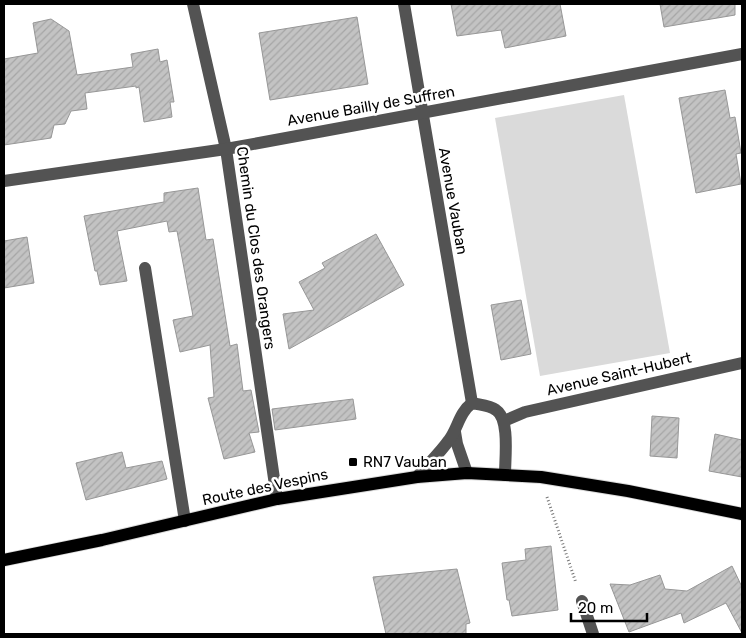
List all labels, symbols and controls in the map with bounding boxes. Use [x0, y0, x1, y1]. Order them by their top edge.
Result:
street label: Avenue Bailly de Suffren [286, 82, 456, 130]
street label: Chemin du Clos des Orangers [233, 145, 279, 351]
street label: Avenue Vauban [435, 146, 471, 256]
street label: Avenue Saint-Hubert [545, 349, 693, 399]
place label: RN7 Vauban [363, 453, 447, 471]
marker: RN7 Vauban [347, 456, 359, 468]
street label: Route des Vespins [201, 465, 330, 509]
scale bar [571, 590, 647, 622]
text: 20 m [578, 599, 613, 617]

